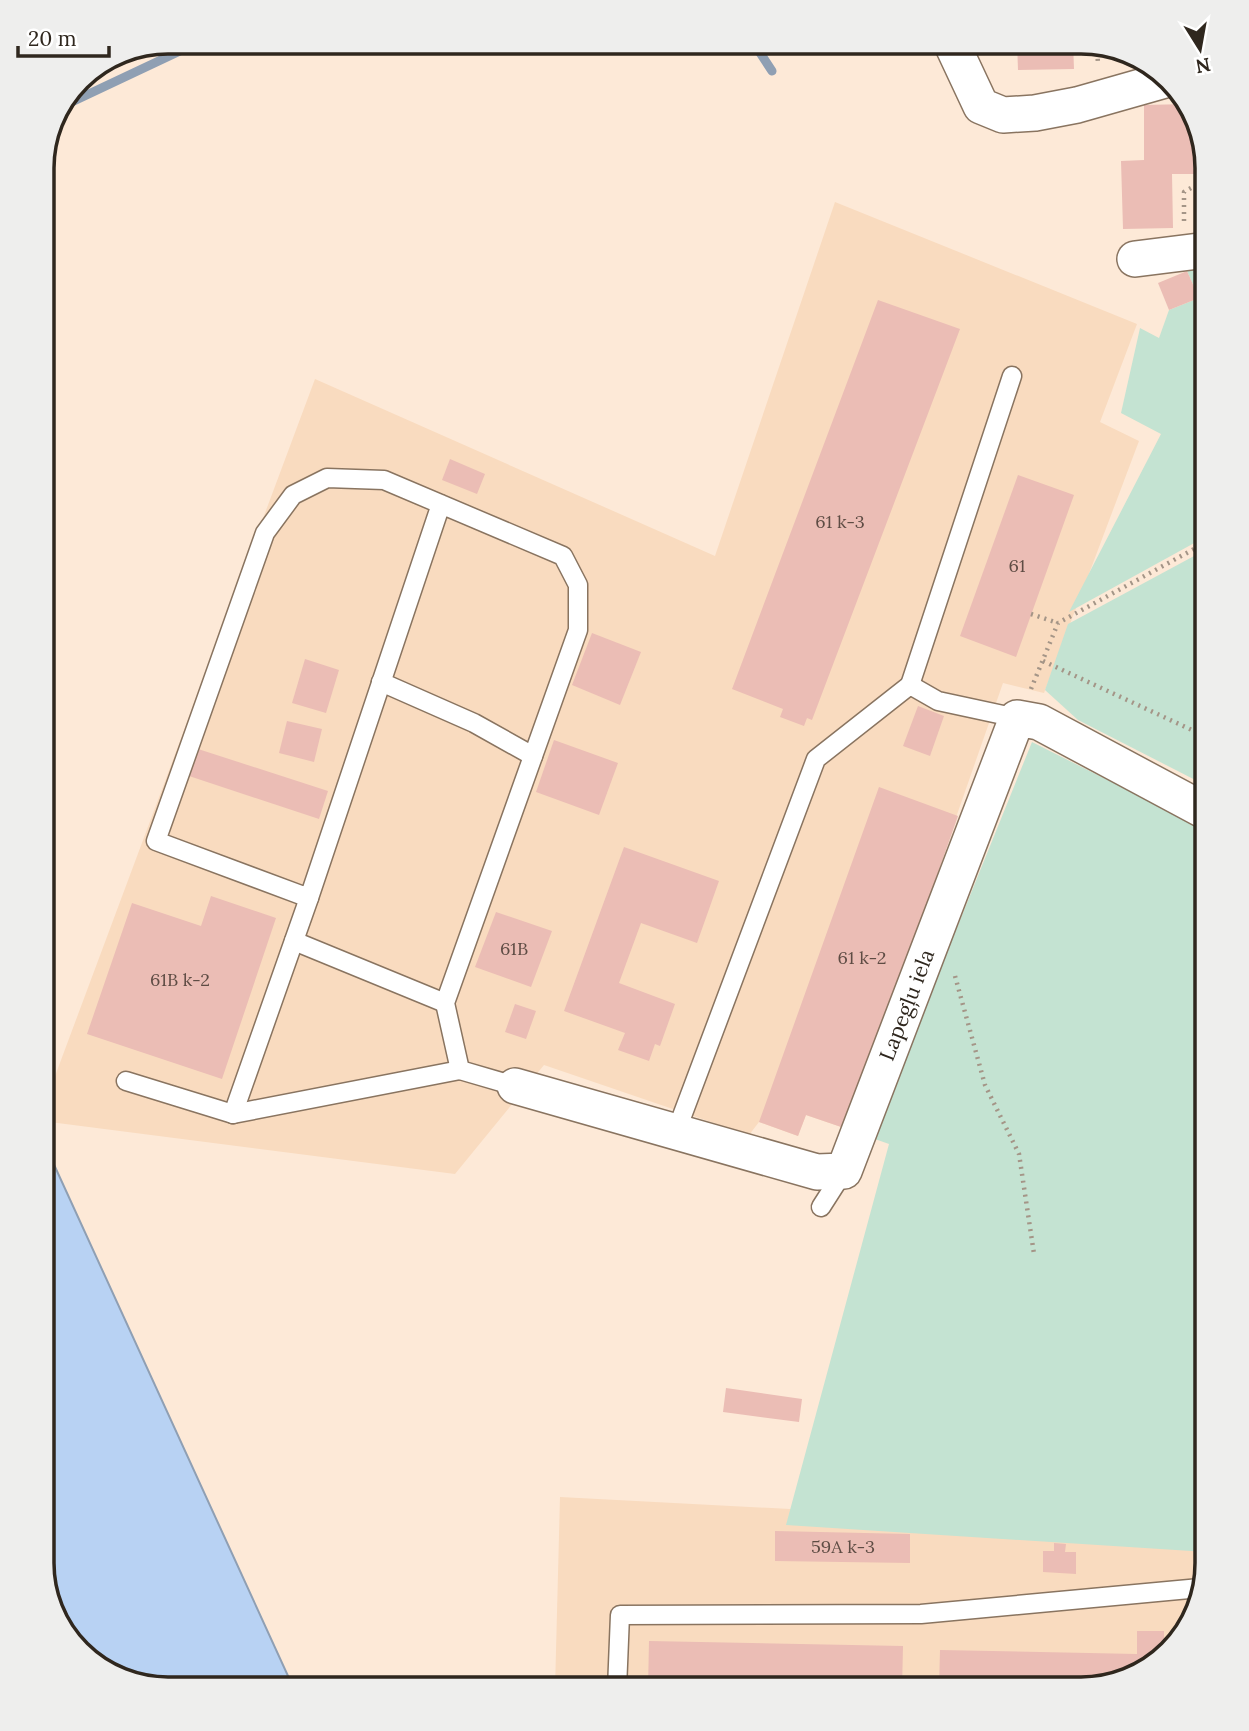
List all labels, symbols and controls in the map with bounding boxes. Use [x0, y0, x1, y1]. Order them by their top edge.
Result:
scale bar [18, 14, 108, 58]
north arrow [1165, 14, 1235, 84]
text: 20 m [28, 25, 77, 52]
text: N [1193, 53, 1213, 79]
house number: 61 k-3 [815, 510, 865, 533]
house number: 61 [1009, 554, 1025, 577]
house number: 61B [500, 937, 528, 960]
street label: Lapegļu iela [873, 945, 940, 1064]
house number: 61 k-2 [838, 946, 886, 969]
house number: 61B k-2 [150, 968, 210, 991]
house number: 59A k-3 [811, 1535, 875, 1558]

